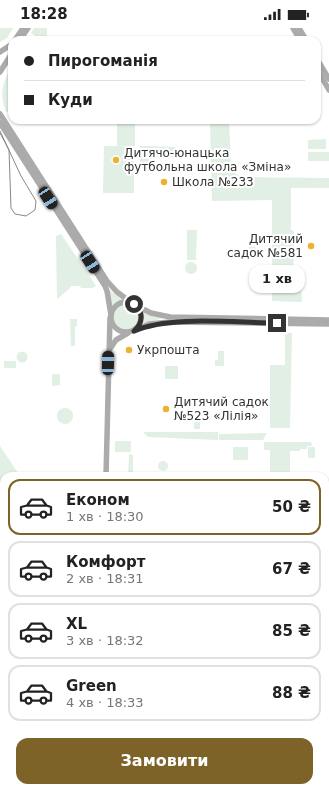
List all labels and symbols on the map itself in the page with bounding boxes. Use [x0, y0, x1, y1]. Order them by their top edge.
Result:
place label: Дитячо-юнацька футбольна школа «Зміна» [124, 146, 291, 174]
marker: Дитячо-юнацька футбольна школа «Зміна» [111, 155, 121, 165]
place label: Школа №233 [172, 175, 254, 189]
marker: Школа №233 [159, 177, 169, 187]
car [36, 185, 60, 211]
place label: Дитячий садок №581 [227, 232, 303, 260]
marker: Дитячий садок №581 [306, 241, 316, 251]
car [78, 249, 102, 275]
callout: 1 хв [249, 265, 305, 293]
route start [125, 295, 143, 313]
route end [268, 314, 286, 332]
place label: Укрпошта [137, 343, 200, 357]
marker: Укрпошта [124, 345, 134, 355]
car [102, 351, 114, 375]
place label: Дитячий садок №523 «Лілія» [174, 395, 269, 423]
marker: Дитячий садок №523 «Лілія» [161, 404, 171, 414]

